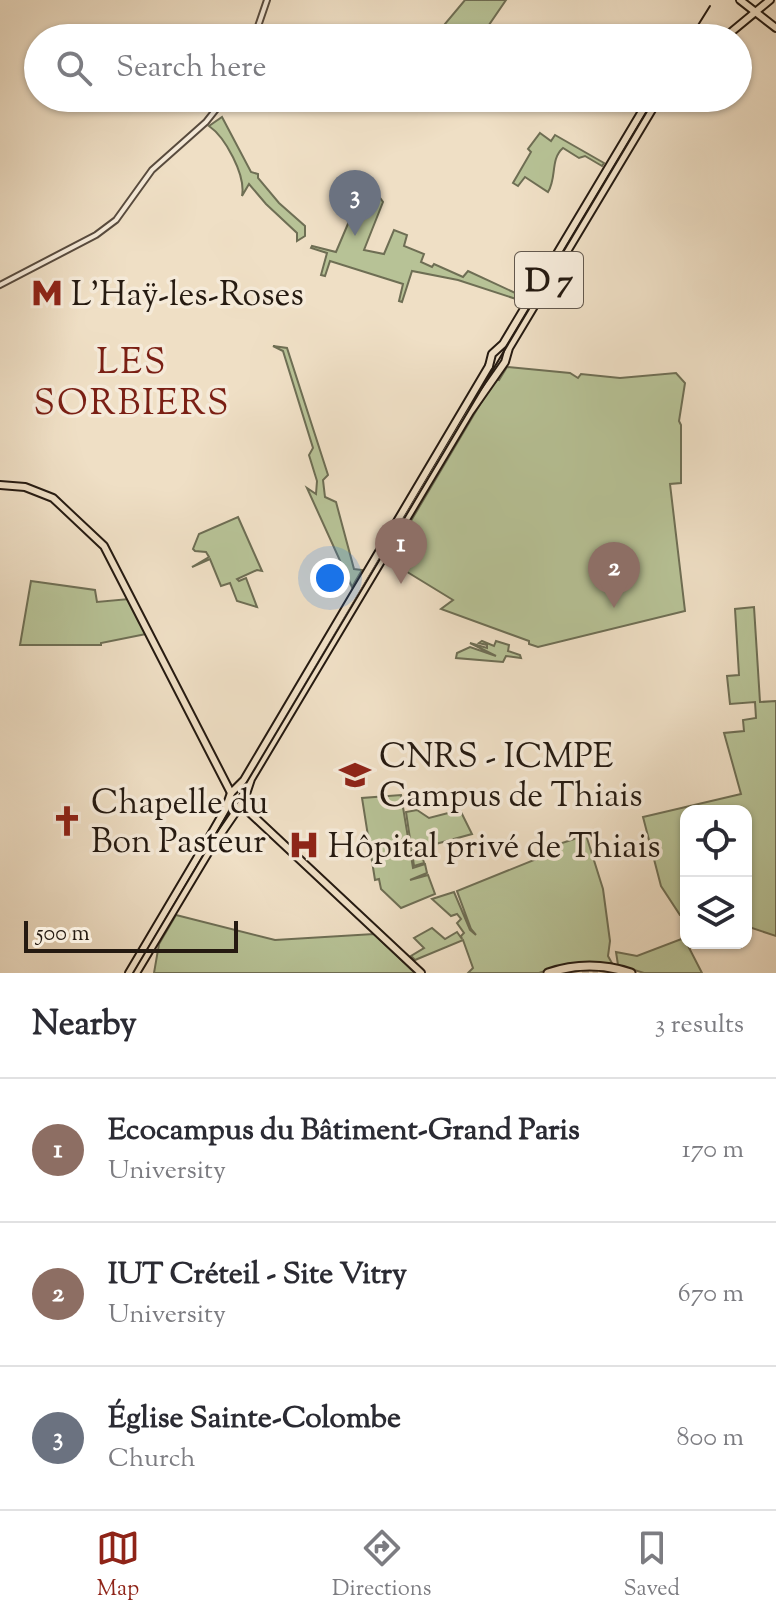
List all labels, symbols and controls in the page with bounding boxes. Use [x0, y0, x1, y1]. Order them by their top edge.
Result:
search box [24, 24, 752, 112]
icon: search [52, 46, 96, 90]
text: Search here [116, 47, 266, 90]
pin: 3 [329, 170, 381, 236]
road number: D 7 [515, 252, 583, 308]
place label: L'Haÿ-les-Roses [71, 272, 304, 321]
metro station icon: L'Haÿ-les-Roses [30, 276, 64, 310]
district label: LES SORBIERS [33, 338, 231, 431]
pin: 1 [375, 518, 427, 584]
pin: 2 [588, 542, 640, 608]
your location [310, 558, 350, 598]
place label: CNRS - ICMPE Campus de Thiais [379, 734, 643, 822]
school or university icon: CNRS - ICMPE Campus de Thiais [338, 758, 372, 792]
place label: Chapelle du Bon Pasteur [91, 780, 268, 868]
church icon: Chapelle du Bon Pasteur [50, 804, 84, 838]
map controls [680, 805, 752, 949]
button: locate [680, 805, 752, 877]
place label: Hôpital privé de Thiais [328, 824, 661, 873]
hospital icon: Hôpital privé de Thiais [287, 828, 321, 862]
button: layers [680, 877, 752, 949]
scale bar [24, 917, 238, 953]
text: 500 m [36, 919, 90, 951]
text: Nearby [32, 1001, 137, 1050]
text: 3 results [655, 1007, 744, 1044]
text: Ecocampus du Bâtiment-Grand Paris [108, 1110, 580, 1153]
text: 1 [54, 1132, 62, 1169]
text: 170 m [682, 1132, 744, 1169]
text: University [108, 1153, 226, 1190]
text: IUT Créteil - Site Vitry [108, 1254, 407, 1297]
text: 2 [52, 1276, 64, 1313]
text: 670 m [678, 1276, 744, 1313]
text: University [108, 1297, 226, 1334]
text: Église Sainte-Colombe [108, 1398, 401, 1441]
text: 3 [53, 1420, 63, 1457]
text: 800 m [676, 1420, 744, 1457]
text: Church [108, 1441, 196, 1478]
tab: Map [96, 1526, 140, 1606]
tab: Directions [332, 1526, 431, 1606]
tab: Saved [623, 1526, 680, 1606]

